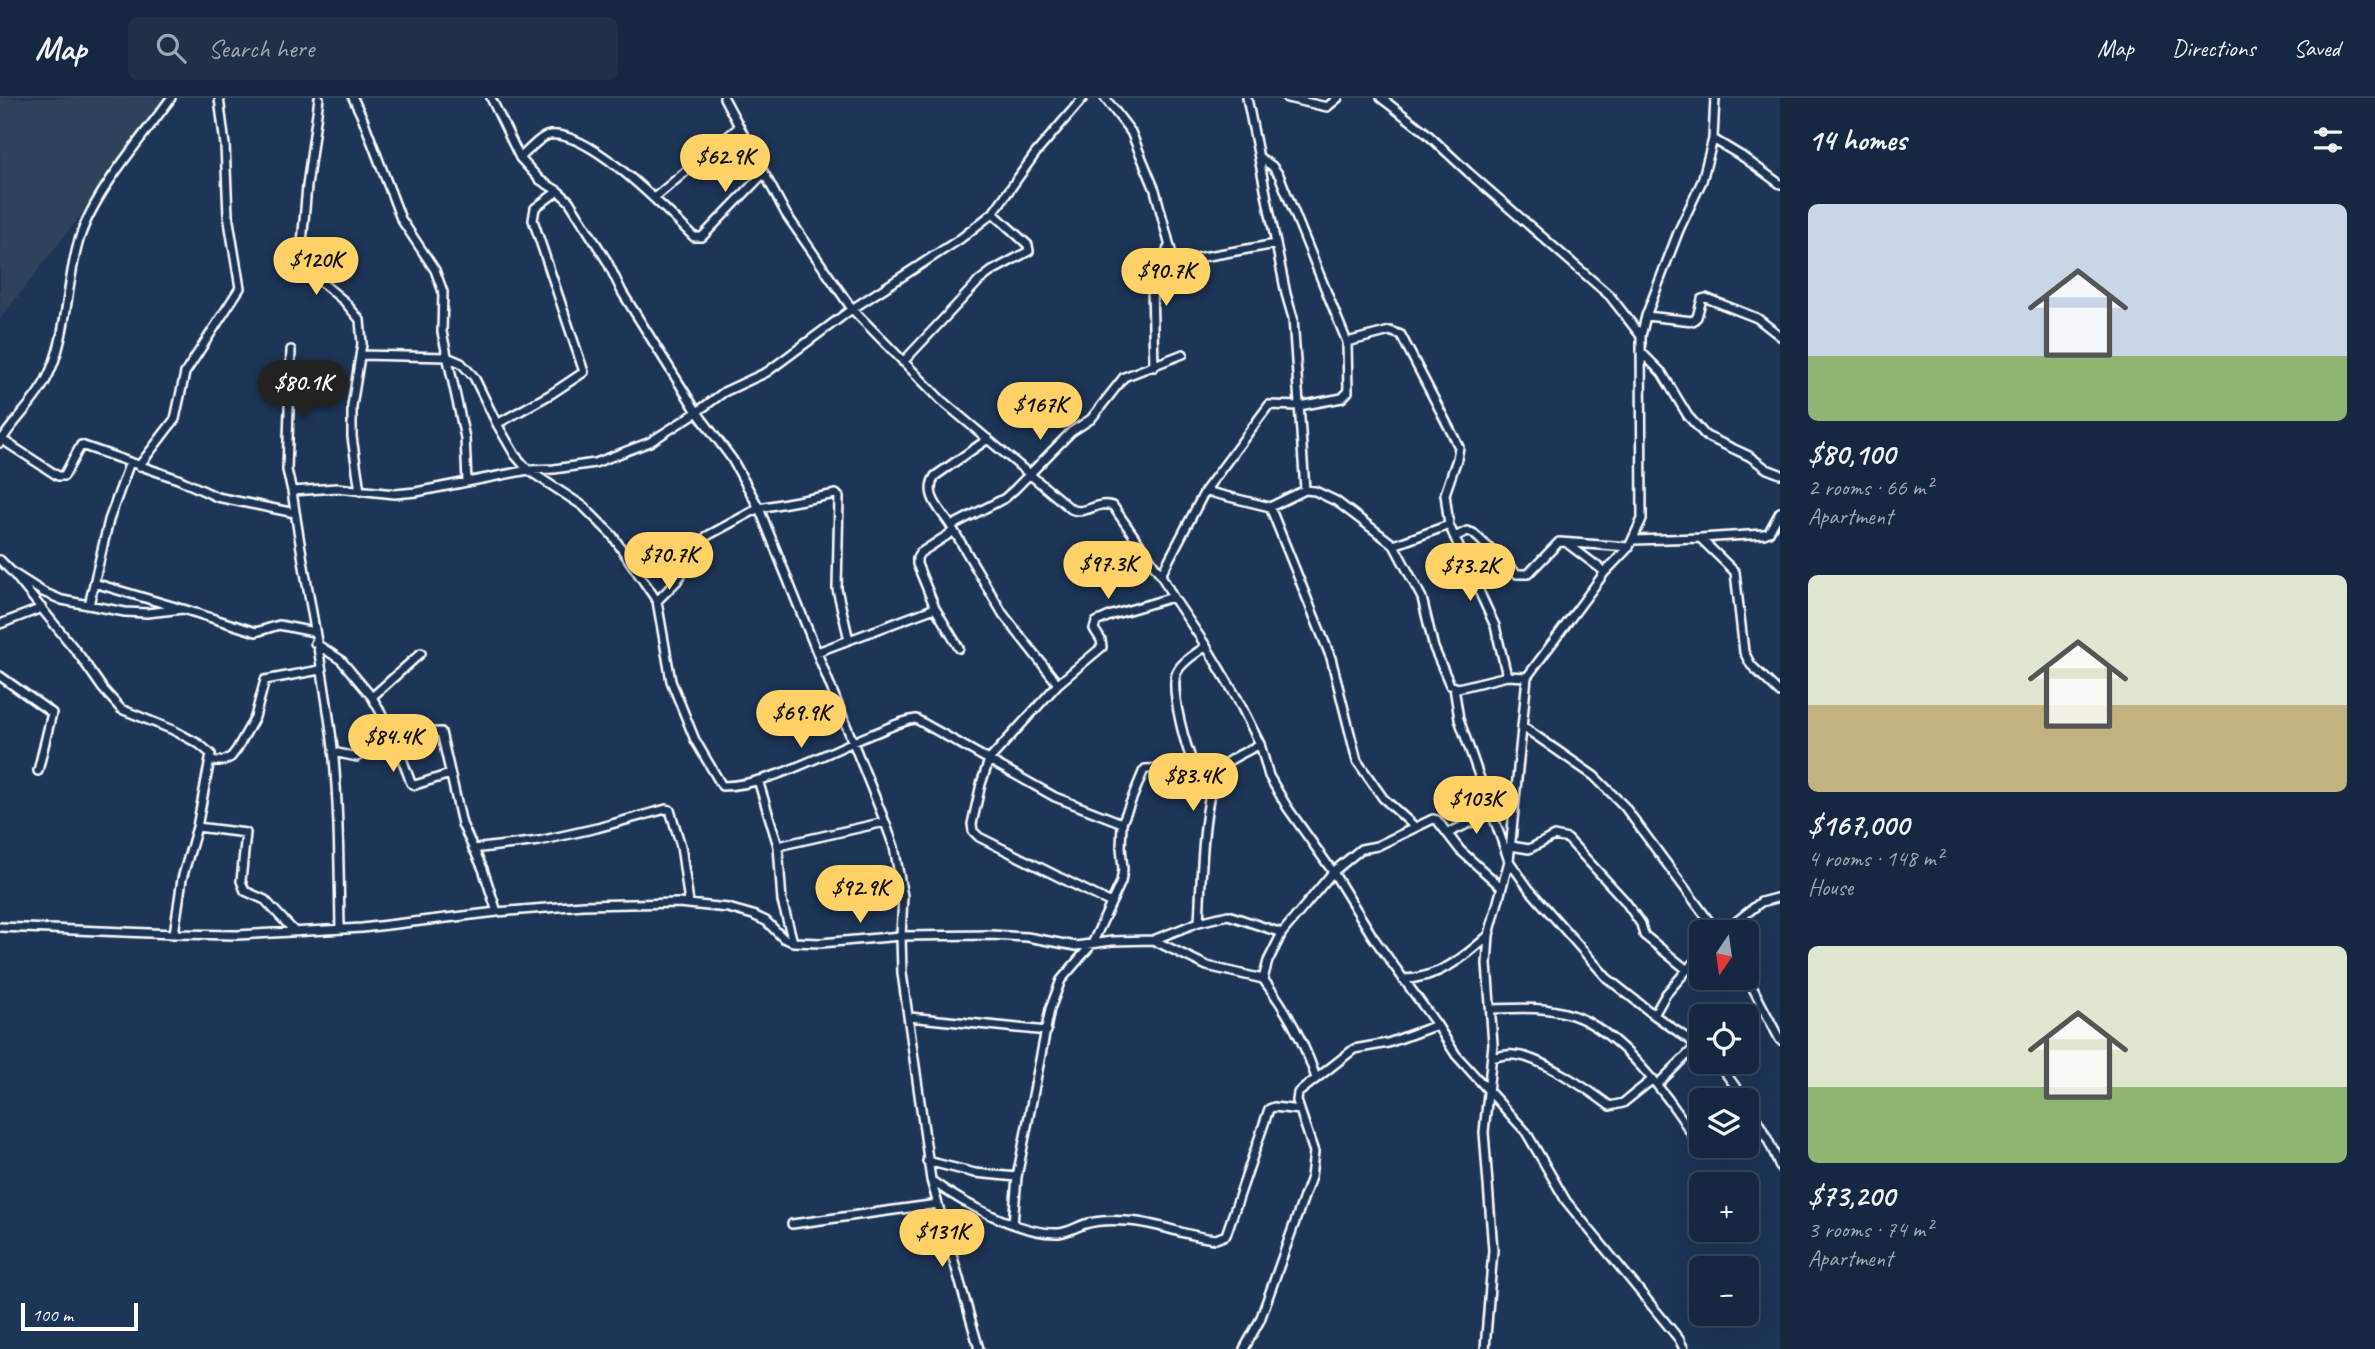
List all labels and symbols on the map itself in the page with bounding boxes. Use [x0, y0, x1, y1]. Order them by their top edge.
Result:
pin: $62.9K [668, 134, 782, 194]
pin: $120K [267, 238, 365, 297]
pin: $90.7K [1109, 248, 1223, 308]
pin: $80.1K [246, 360, 360, 420]
pin: $167K [991, 382, 1089, 442]
pin: $70.7K [612, 532, 726, 592]
pin: $97.3K [1051, 542, 1165, 601]
pin: $73.2K [1413, 544, 1527, 603]
pin: $69.9K [744, 690, 858, 750]
pin: $84.4K [336, 714, 450, 774]
pin: $83.4K [1136, 754, 1250, 813]
pin: $103K [1427, 776, 1525, 836]
pin: $92.9K [803, 866, 917, 925]
north arrow [1689, 920, 1759, 990]
pin: $131K [893, 1210, 991, 1269]
scale bar [21, 1300, 138, 1332]

